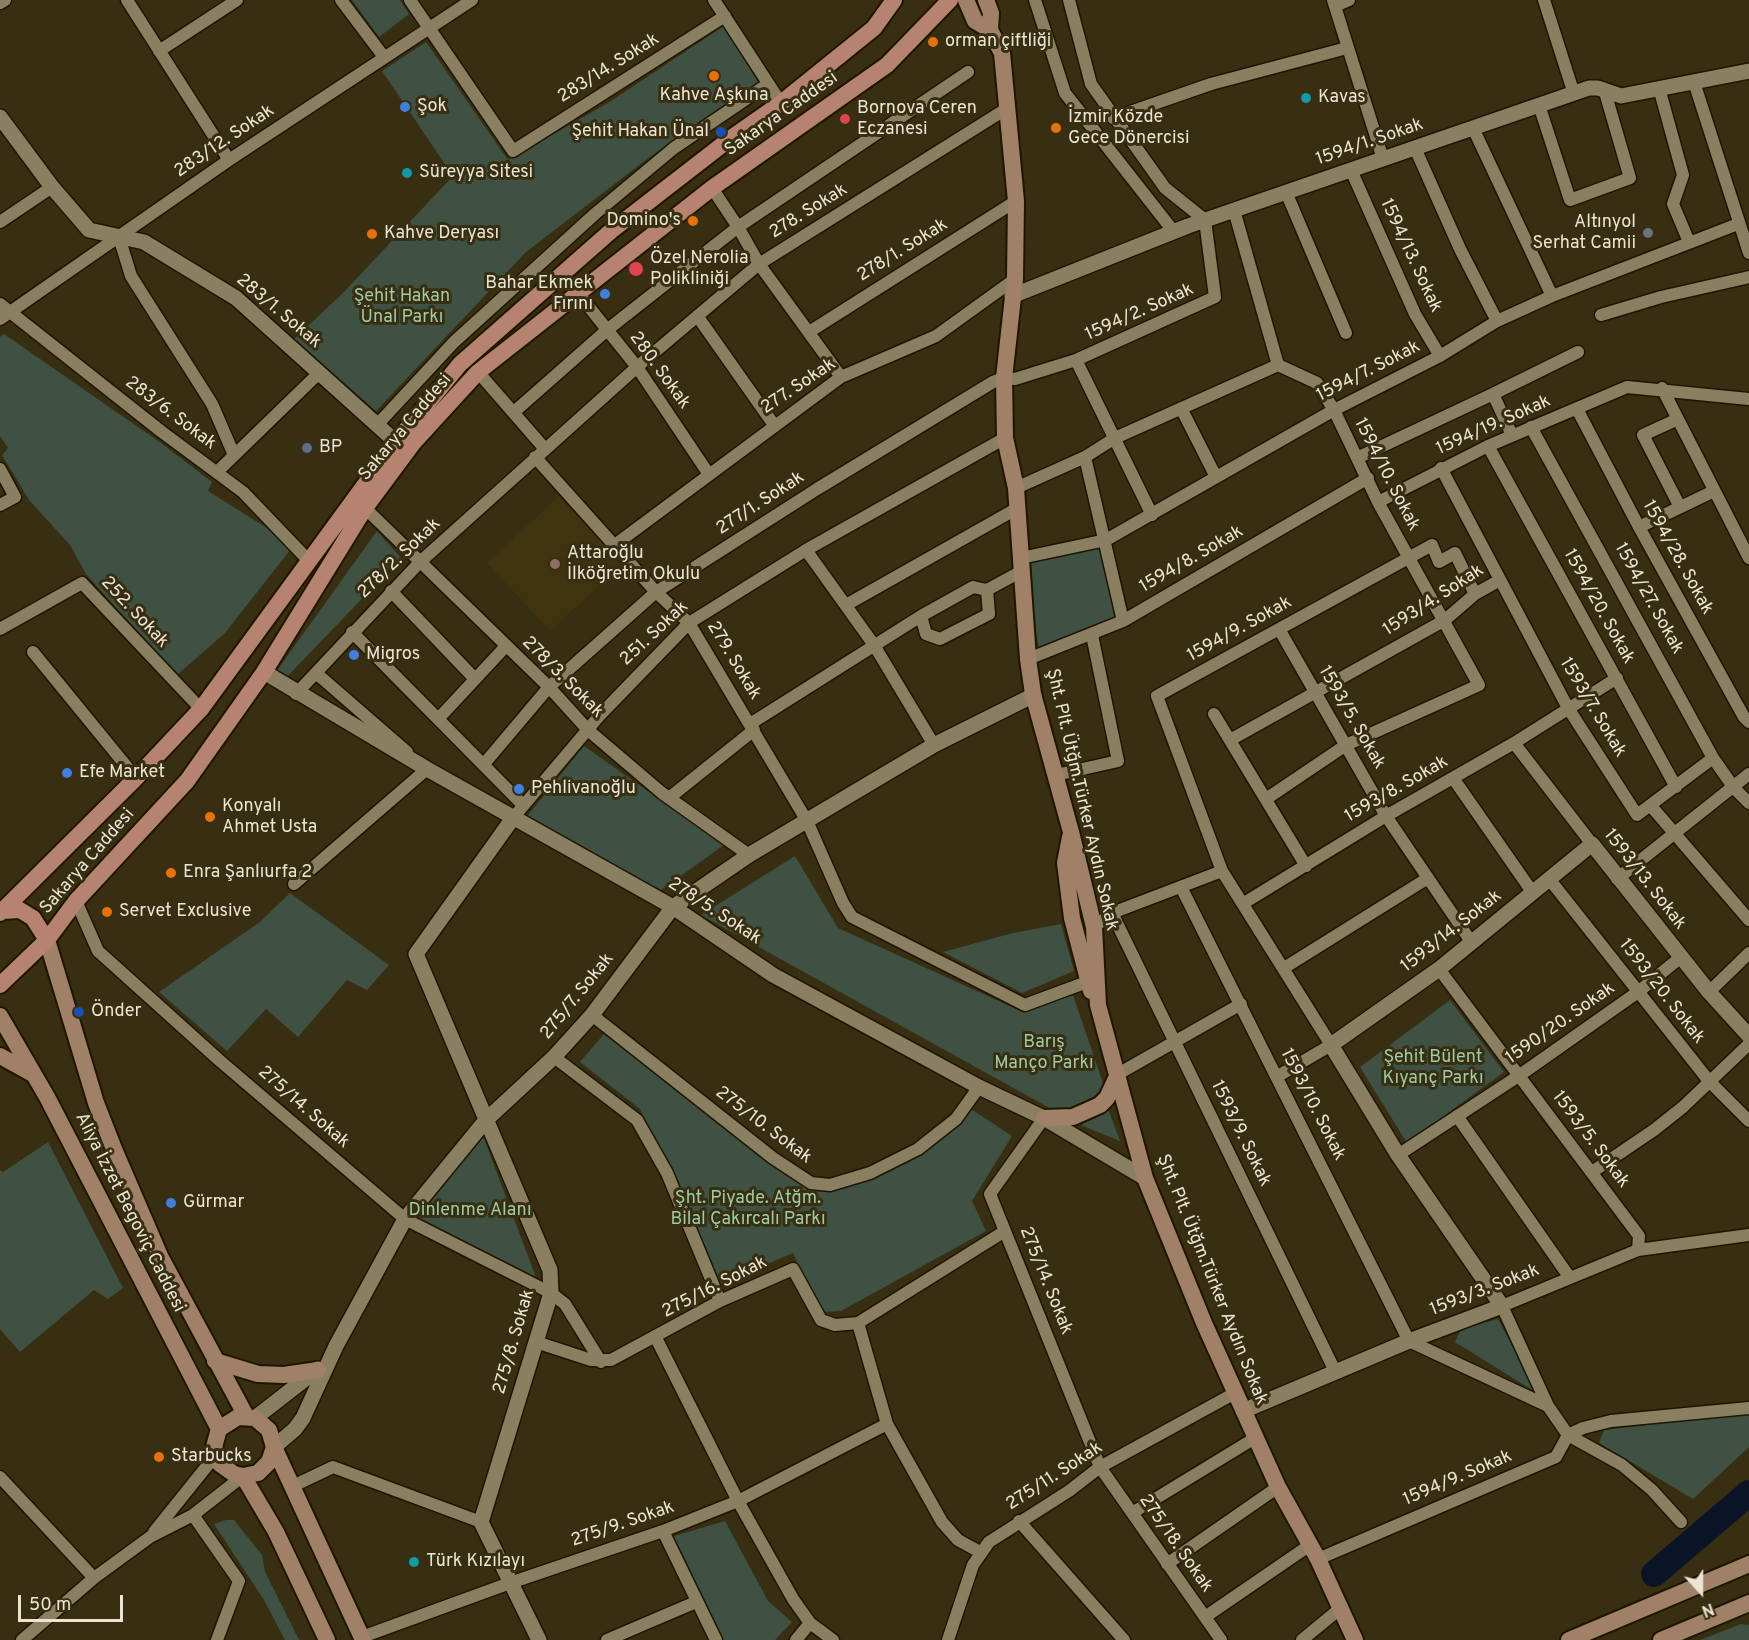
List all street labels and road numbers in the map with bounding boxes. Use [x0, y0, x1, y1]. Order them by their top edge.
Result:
street label: 283/14. Sokak [554, 29, 664, 109]
street label: Sakarya Caddesi [721, 68, 843, 162]
street label: 283/12. Sokak [171, 101, 279, 183]
street label: 1594/1. Sokak [1314, 115, 1426, 171]
street label: 278. Sokak [766, 180, 852, 244]
street label: 1594/13. Sokak [1374, 196, 1446, 316]
street label: 278/1. Sokak [854, 215, 952, 287]
street label: 283/1. Sokak [231, 270, 325, 354]
street label: 1594/2. Sokak [1082, 279, 1198, 347]
street label: 280. Sokak [624, 328, 694, 414]
street label: 1594/7. Sokak [1314, 337, 1424, 407]
street label: 277. Sokak [758, 354, 840, 420]
street label: Sakarya Caddesi [355, 370, 457, 486]
street label: 283/6. Sokak [120, 373, 220, 455]
street label: 1594/19. Sokak [1434, 391, 1554, 461]
street label: 1594/10. Sokak [1348, 415, 1424, 535]
street label: 277/1. Sokak [713, 468, 809, 540]
street label: 1594/28. Sokak [1637, 497, 1717, 619]
street label: 278/2. Sokak [354, 514, 446, 604]
street label: 1594/8. Sokak [1136, 522, 1248, 598]
street label: 1594/27. Sokak [1609, 540, 1687, 658]
street label: 1594/20. Sokak [1558, 546, 1638, 668]
street label: 1593/4. Sokak [1380, 560, 1488, 642]
street label: 252. Sokak [95, 573, 173, 653]
street label: 1594/9. Sokak [1184, 592, 1296, 668]
street label: 251. Sokak [616, 597, 694, 671]
street label: 279. Sokak [701, 618, 765, 704]
street label: 278/3. Sokak [517, 633, 607, 723]
street label: 1593/7. Sokak [1554, 654, 1630, 762]
street label: 1593/5. Sokak [1313, 663, 1389, 773]
street label: Şht. Plt. Ütğm.Türker Aydın Sokak [1040, 667, 1122, 933]
street label: 1593/8. Sokak [1342, 752, 1452, 828]
street label: Sakarya Caddesi [36, 805, 140, 919]
street label: 1593/13. Sokak [1598, 825, 1690, 935]
street label: 278/5. Sokak [663, 874, 765, 950]
street label: 1593/14. Sokak [1397, 886, 1507, 978]
street label: 1593/20. Sokak [1613, 935, 1709, 1049]
street label: 275/7. Sokak [537, 949, 619, 1045]
street label: 1590/20. Sokak [1502, 978, 1620, 1070]
street label: 1593/10. Sokak [1275, 1045, 1349, 1165]
street label: 275/14. Sokak [253, 1062, 353, 1154]
street label: 1593/9. Sokak [1205, 1077, 1275, 1191]
street label: 275/10. Sokak [710, 1083, 816, 1169]
street label: 1593/5. Sokak [1547, 1087, 1633, 1193]
street label: Aliya İzzet Begoviç Caddesi [69, 1110, 189, 1316]
street label: Şht. Plt. Ütğm.Türker Aydın Sokak [1151, 1152, 1271, 1408]
street label: 275/14. Sokak [1014, 1224, 1076, 1338]
street label: 275/16. Sokak [659, 1252, 771, 1324]
street label: 1593/3. Sokak [1427, 1260, 1543, 1322]
street label: 275/8. Sokak [490, 1287, 540, 1397]
street label: 275/11. Sokak [1003, 1438, 1107, 1516]
street label: 1594/9. Sokak [1400, 1446, 1516, 1512]
street label: 275/18. Sokak [1133, 1491, 1217, 1597]
street label: 275/9. Sokak [568, 1497, 678, 1553]

